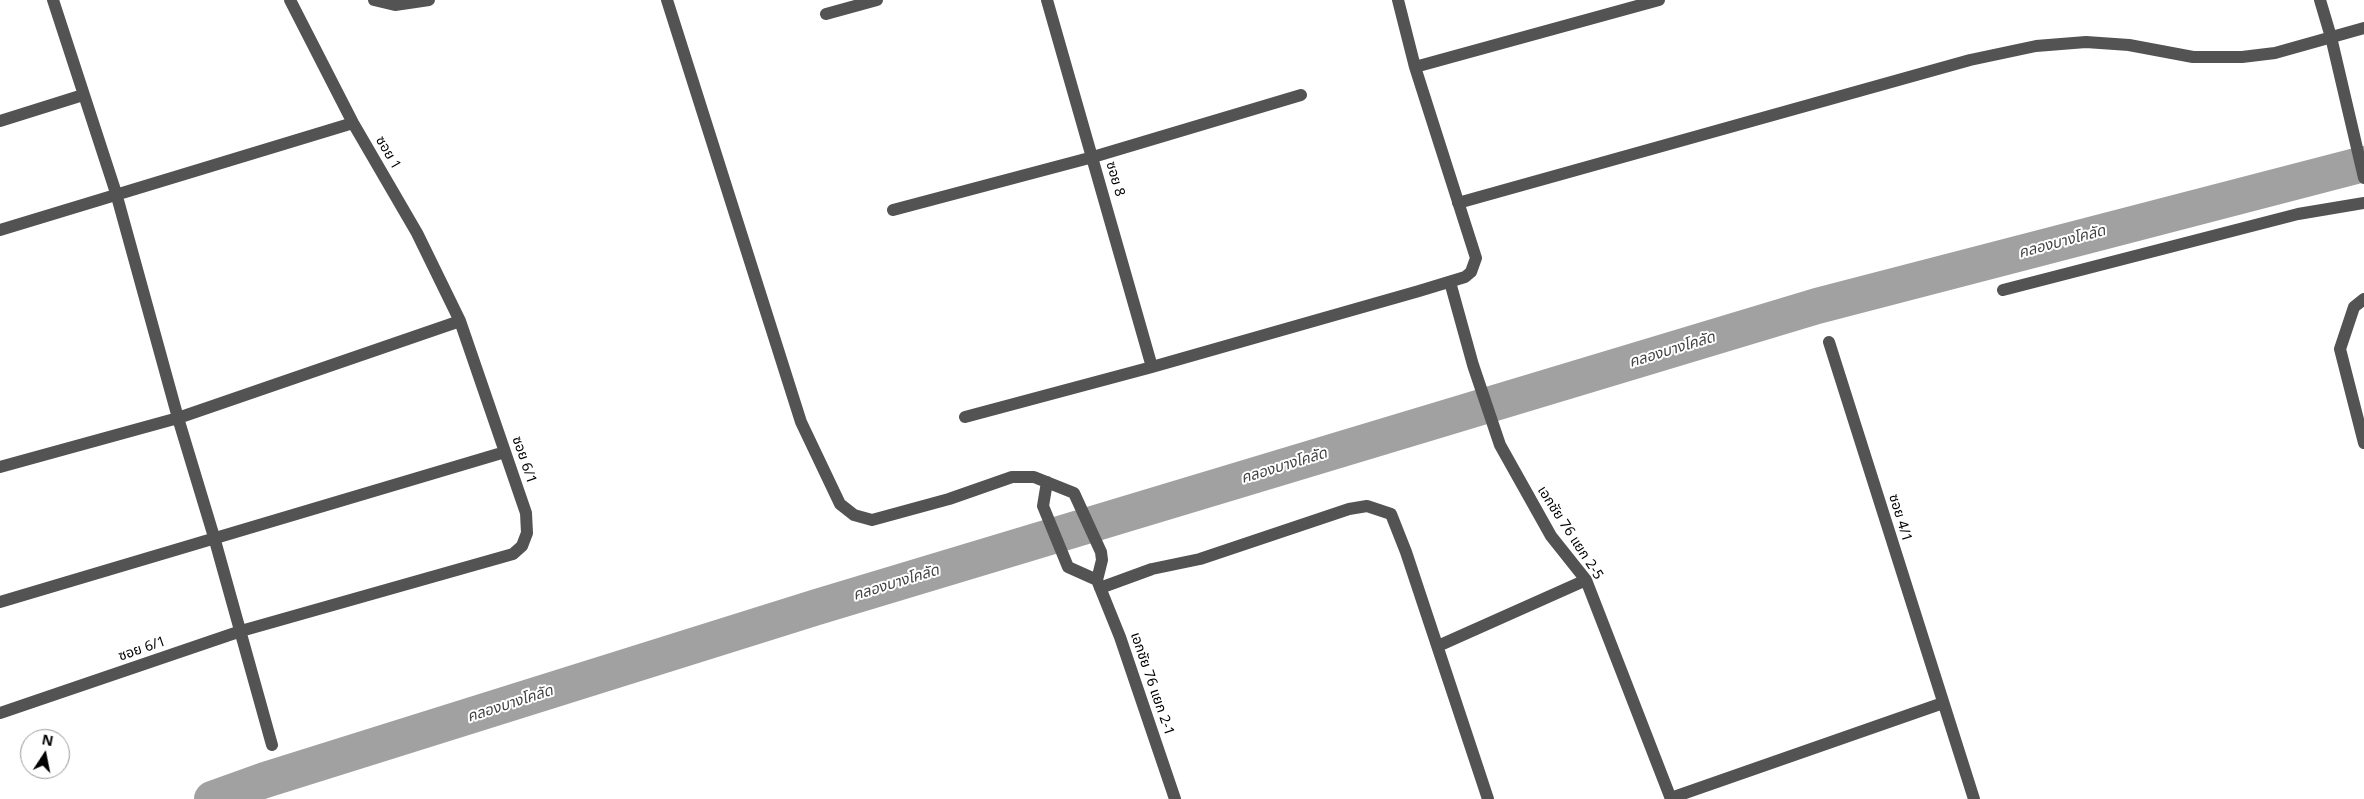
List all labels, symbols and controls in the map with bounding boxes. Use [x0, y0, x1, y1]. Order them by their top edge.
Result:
street label: ซอย 1 [372, 133, 404, 173]
street label: ซอย 8 [1102, 159, 1128, 199]
water label: คลองบางโคลัด [2017, 222, 2107, 262]
water label: คลองบางโคลัด [1627, 328, 1717, 372]
street label: ซอย 6/1 [508, 434, 540, 486]
water label: คลองบางโคลัด [1239, 444, 1329, 488]
street label: เอกชัย 76 แยก 2-5 [1534, 483, 1606, 583]
street label: ซอย 4/1 [1885, 492, 1915, 544]
water label: คลองบางโคลัด [851, 561, 941, 605]
street label: เอกชัย 76 แยก 2-1 [1126, 630, 1178, 738]
street label: ซอย 6/1 [116, 633, 168, 665]
water label: คลองบางโคลัด [465, 682, 555, 726]
north arrow [20, 729, 70, 779]
text: N [40, 729, 55, 750]

